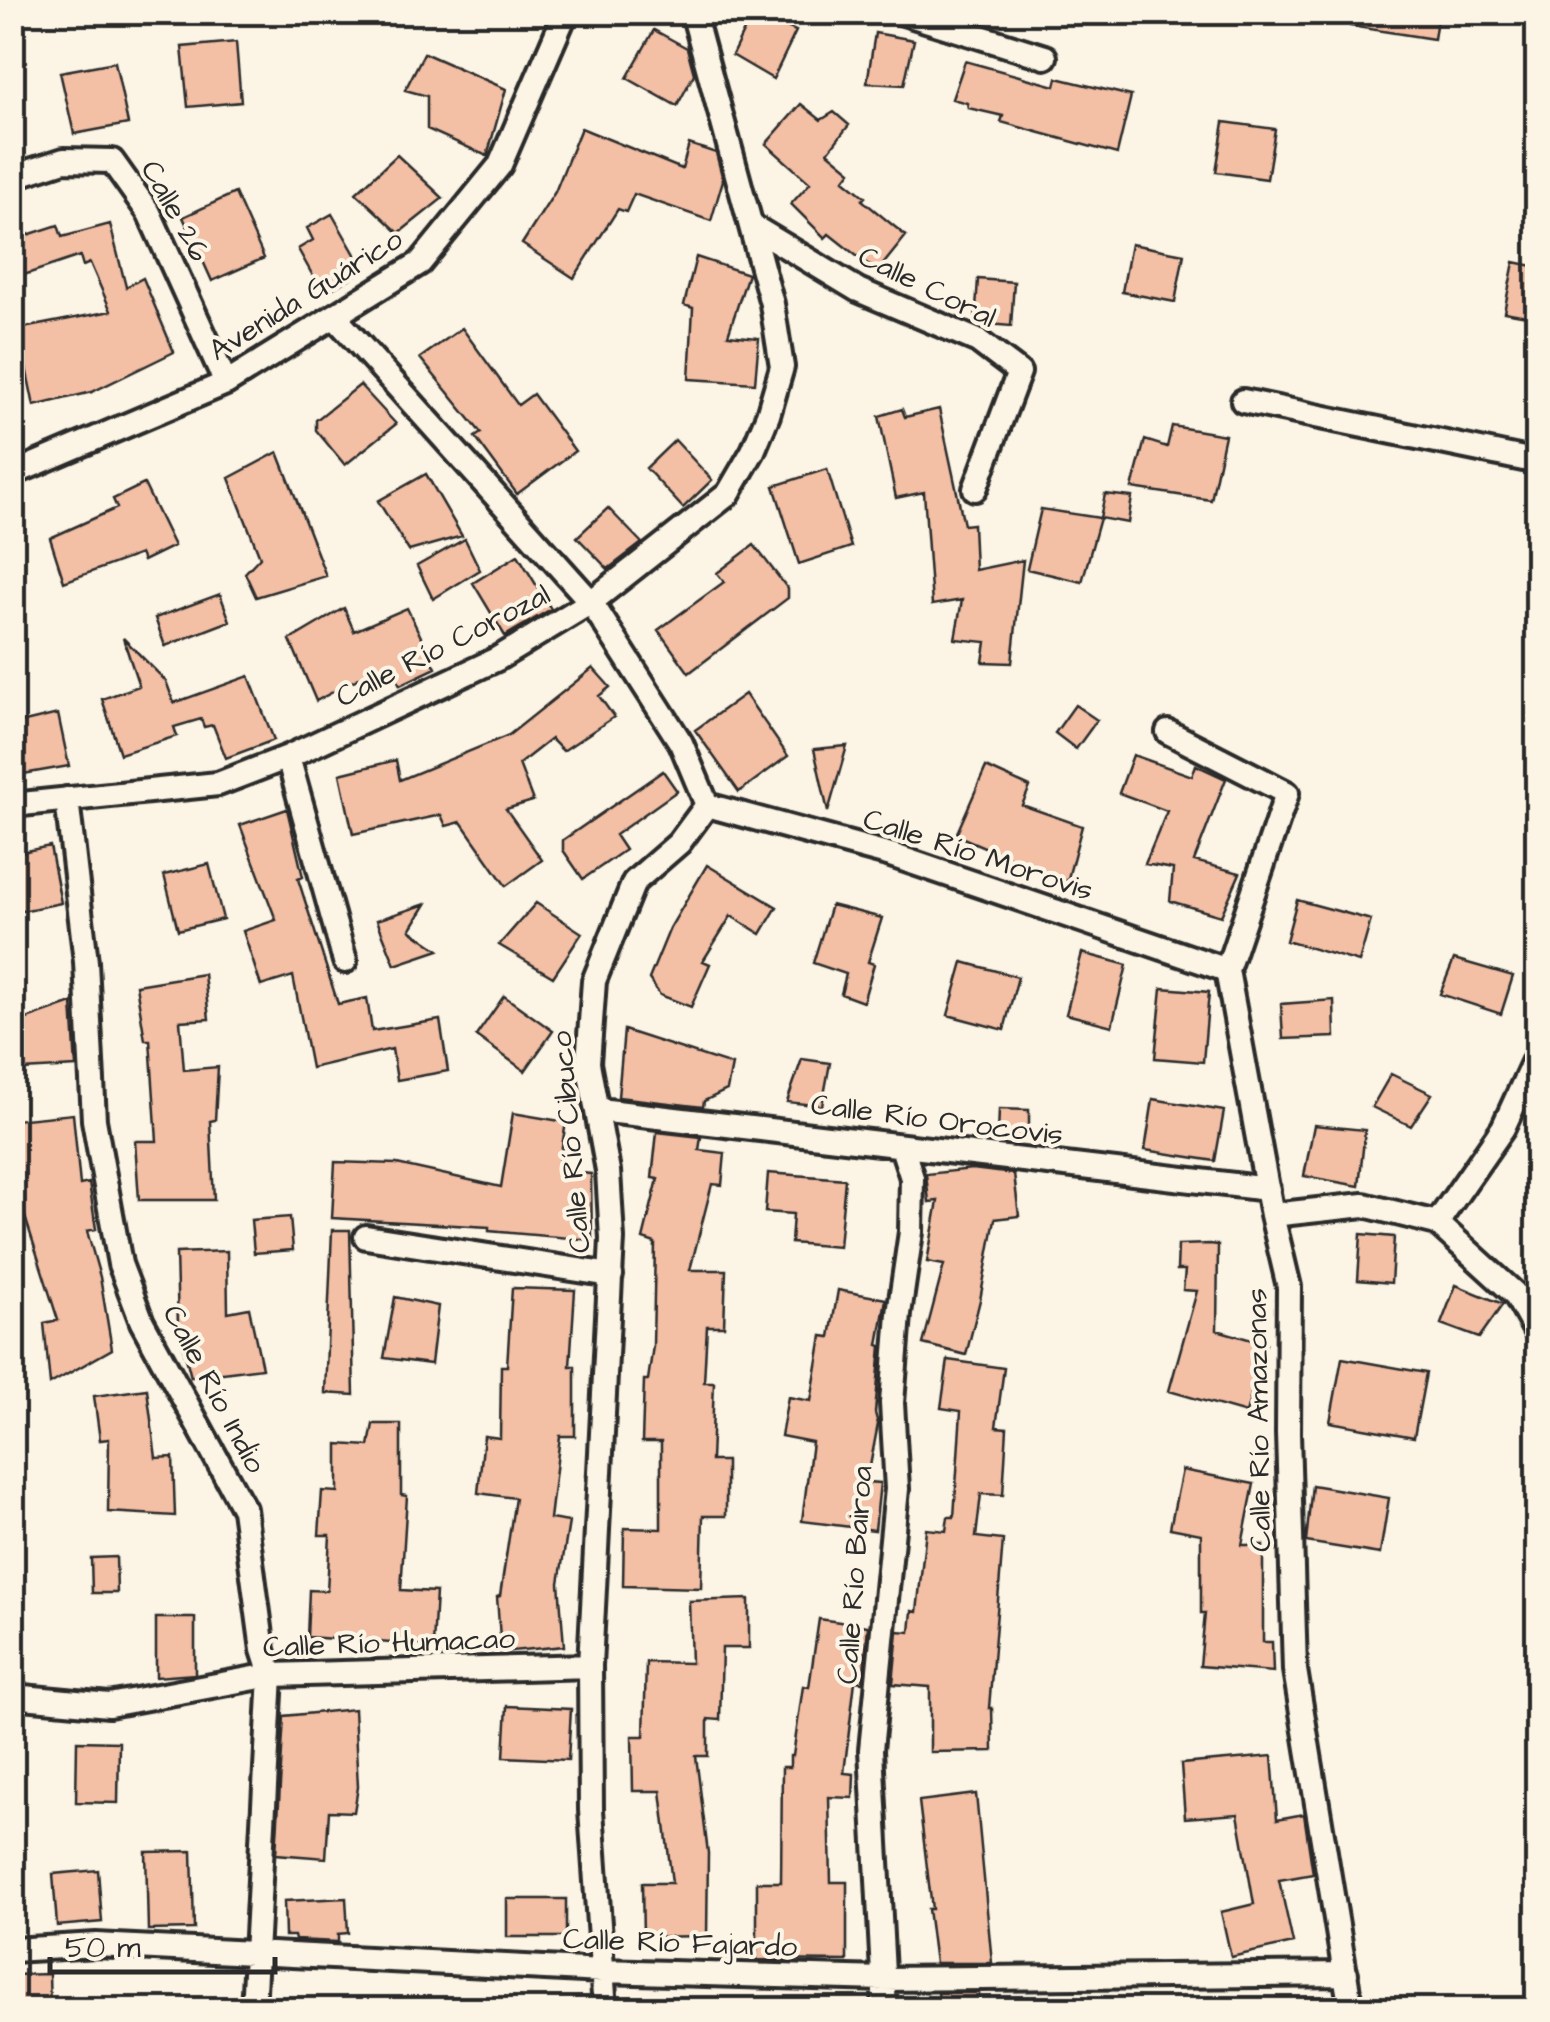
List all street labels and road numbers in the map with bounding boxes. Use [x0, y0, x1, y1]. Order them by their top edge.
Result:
street label: Calle 26 [130, 153, 220, 270]
street label: Avenida Guárico [201, 218, 411, 371]
street label: Calle Coral [851, 236, 1003, 338]
street label: Calle Río Corozal [329, 574, 557, 718]
street label: Calle Río Morovis [858, 798, 1098, 912]
street label: Calle Río Cibuco [540, 1029, 602, 1255]
street label: Calle Río Orocovis [809, 1084, 1065, 1156]
street label: Calle Río Amazonas [1236, 1288, 1282, 1552]
street label: Calle Río Indio [152, 1297, 276, 1481]
street label: Calle Río Bairoa [826, 1464, 884, 1686]
street label: Calle Río Humacao [262, 1618, 516, 1668]
street label: Calle Río Fajardo [562, 1918, 798, 1968]

